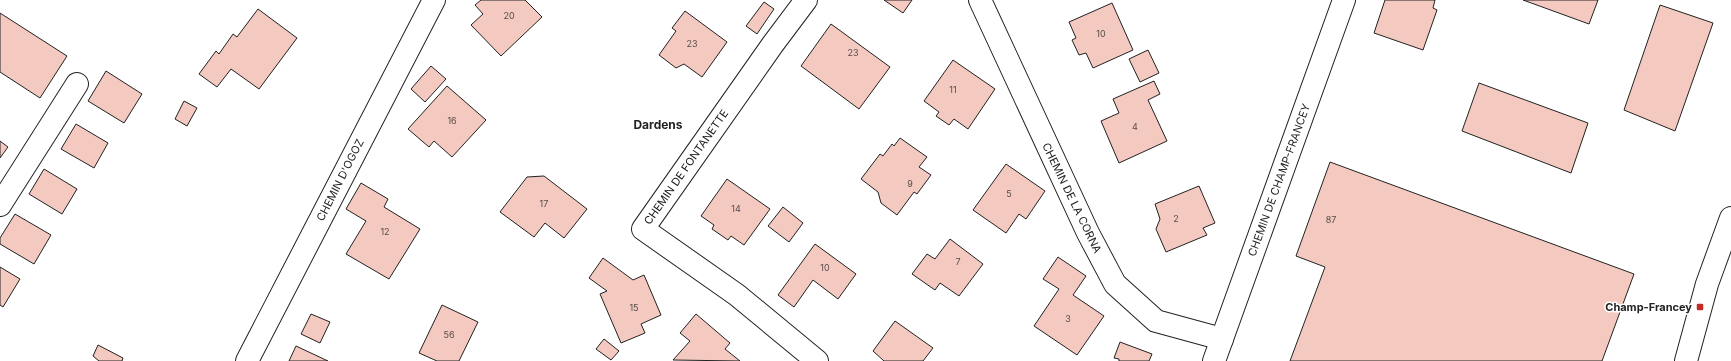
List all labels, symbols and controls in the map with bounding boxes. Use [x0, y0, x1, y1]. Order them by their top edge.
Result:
house number: 20 [503, 10, 515, 21]
house number: 10 [1096, 28, 1106, 39]
house number: 23 [686, 38, 698, 49]
house number: 23 [847, 47, 859, 58]
house number: 11 [949, 84, 957, 95]
street label: CHEMIN DE CHAMP-FRANCEY [1245, 101, 1313, 258]
street label: CHEMIN DE FONTANETTE [641, 107, 731, 227]
house number: 16 [447, 115, 457, 126]
district label: Dardens [633, 117, 683, 132]
house number: 4 [1132, 121, 1138, 132]
street label: CHEMIN D'OGOZ [313, 137, 367, 223]
street label: CHEMIN DE LA CORNA [1039, 141, 1105, 256]
house number: 9 [907, 178, 913, 189]
house number: 5 [1006, 188, 1012, 199]
house number: 17 [540, 198, 548, 209]
house number: 14 [731, 203, 741, 214]
house number: 2 [1173, 213, 1179, 224]
house number: 87 [1326, 214, 1336, 225]
house number: 12 [380, 226, 390, 237]
house number: 7 [955, 256, 961, 267]
house number: 10 [820, 262, 830, 273]
place label: Champ-Francey [1605, 300, 1692, 314]
house number: 15 [629, 302, 639, 313]
marker: Champ-Francey [1695, 302, 1705, 312]
house number: 3 [1065, 313, 1071, 324]
house number: 56 [443, 329, 455, 340]

